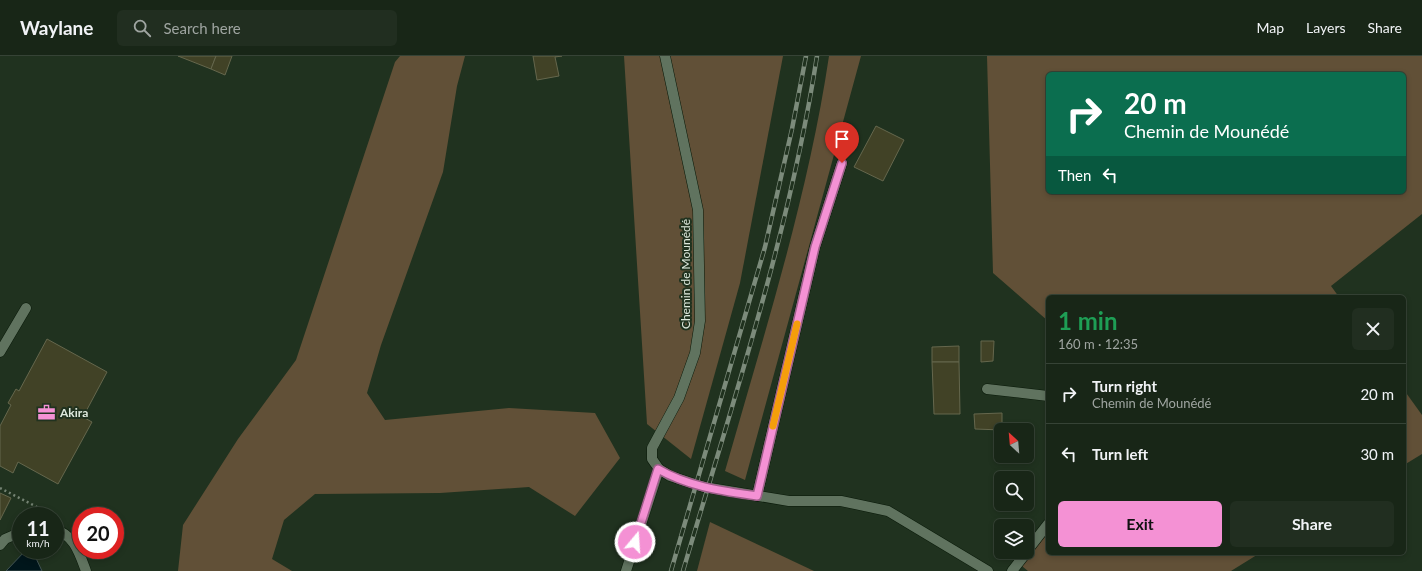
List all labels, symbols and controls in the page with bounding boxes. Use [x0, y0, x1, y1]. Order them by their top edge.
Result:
search box [117, 10, 397, 46]
text: Waylane [20, 16, 93, 39]
icon: search [131, 17, 153, 39]
text: Search here [163, 19, 241, 37]
text: Map [1256, 19, 1284, 36]
text: Layers [1306, 19, 1346, 36]
text: Share [1368, 19, 1402, 36]
text: 20 m [1124, 86, 1187, 120]
icon: right [1058, 88, 1110, 140]
text: Chemin de Mounédé [1124, 120, 1289, 142]
pin [825, 122, 859, 163]
icon: arrive [831, 128, 853, 150]
icon: left [1099, 164, 1121, 186]
text: Then [1058, 166, 1091, 184]
street label: Chemin de Mounédé [678, 219, 693, 329]
text: 1 min [1058, 306, 1118, 335]
button: close [1352, 308, 1394, 350]
text: 160 m · 12:35 [1058, 336, 1138, 352]
text: Turn right [1092, 377, 1157, 395]
icon: right [1058, 383, 1080, 405]
text: 20 m [1360, 385, 1394, 403]
text: Chemin de Mounédé [1092, 395, 1211, 411]
office icon: Akira [37, 402, 57, 422]
place label: Akira [59, 405, 88, 420]
north arrow [994, 423, 1034, 463]
map controls [994, 423, 1034, 559]
icon: left [1058, 443, 1080, 465]
text: Turn left [1092, 445, 1148, 463]
text: 30 m [1360, 445, 1394, 463]
button: search [994, 471, 1034, 511]
button: Exit [1058, 501, 1222, 547]
button: Share [1230, 501, 1394, 547]
speed limit sign: 20 [72, 507, 124, 559]
text: 11 [26, 516, 50, 540]
button: layers [994, 519, 1034, 559]
position arrow [614, 521, 656, 563]
text: km/h [26, 537, 50, 549]

